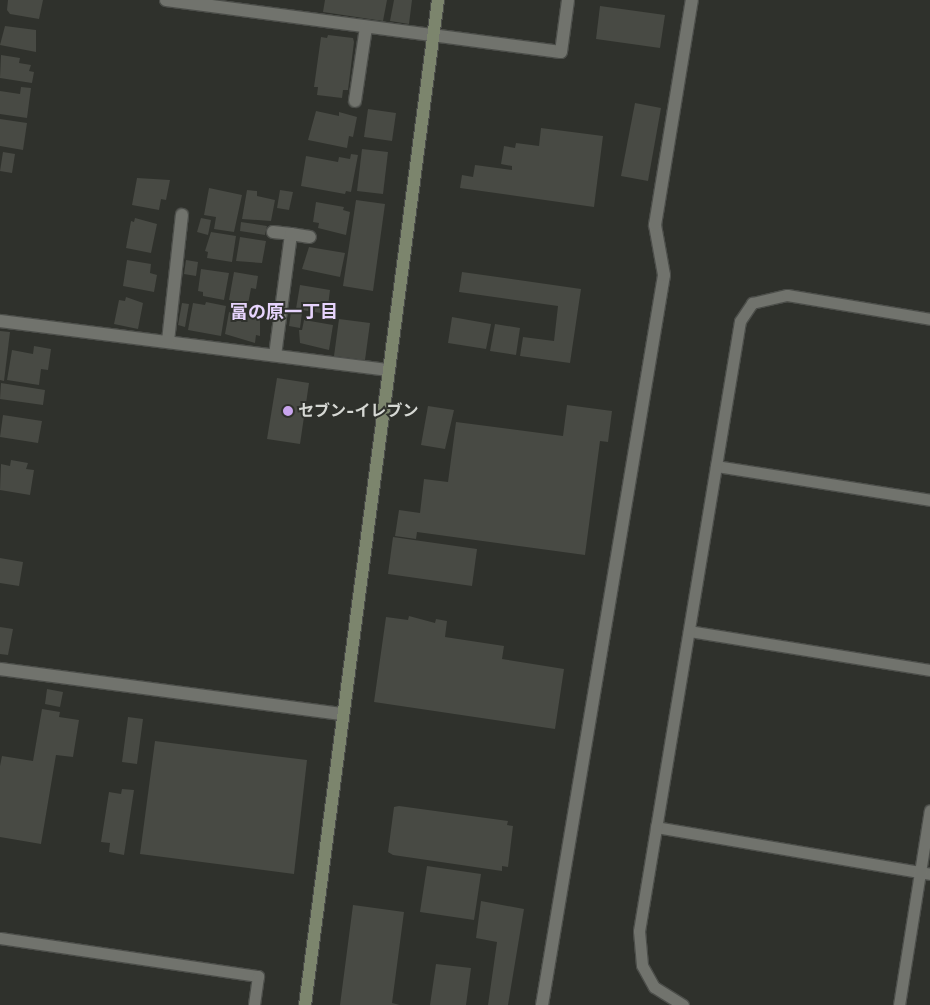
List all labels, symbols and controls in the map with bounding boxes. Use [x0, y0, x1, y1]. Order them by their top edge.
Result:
district label: 富の原一丁目 [230, 301, 338, 323]
place label: セブン-イレブン [298, 401, 418, 421]
marker: セブン-イレブン [282, 405, 294, 417]

